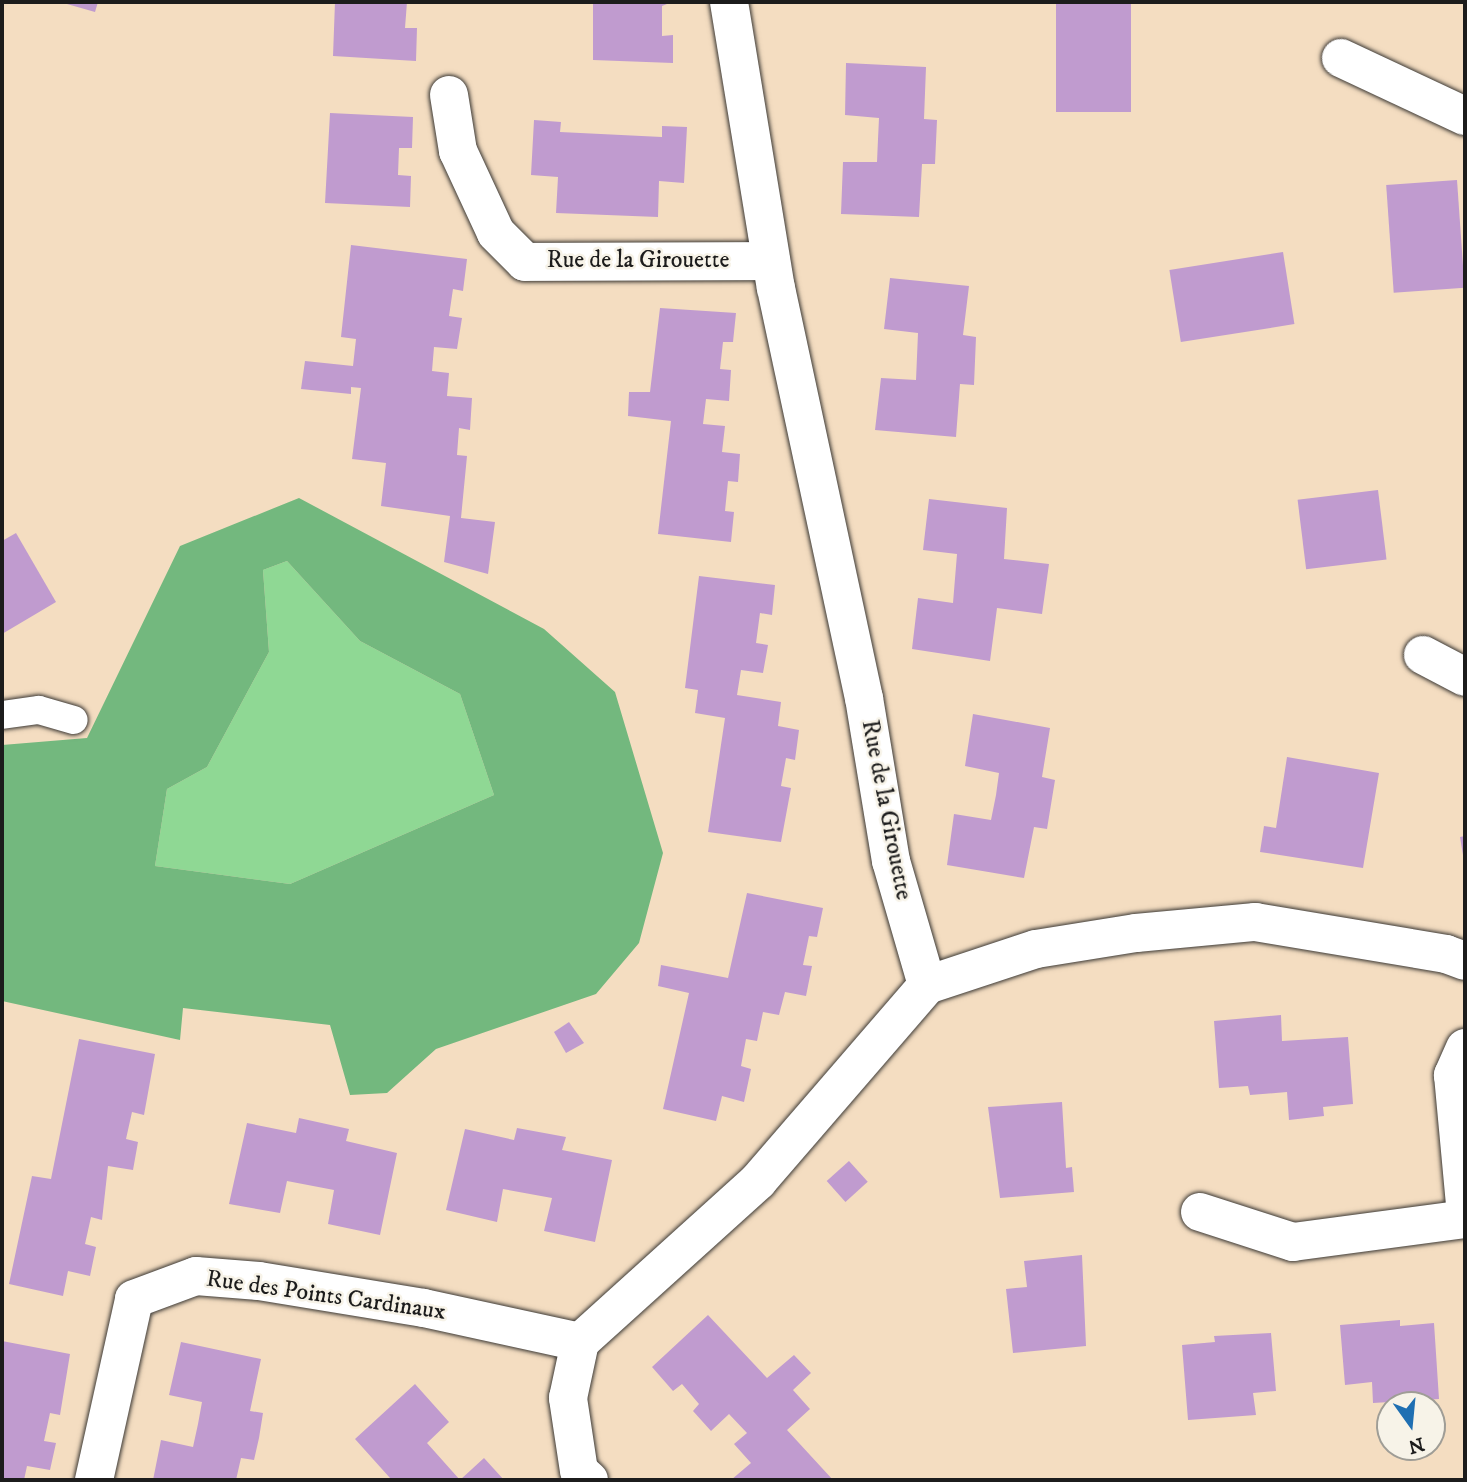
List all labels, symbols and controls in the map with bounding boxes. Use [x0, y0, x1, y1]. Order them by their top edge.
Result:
street label: Rue de la Girouette [547, 247, 729, 275]
street label: Rue de la Girouette [854, 718, 918, 902]
street label: Rue des Points Cardinaux [204, 1265, 448, 1327]
north arrow [1376, 1391, 1446, 1461]
text: N [1406, 1432, 1427, 1458]

